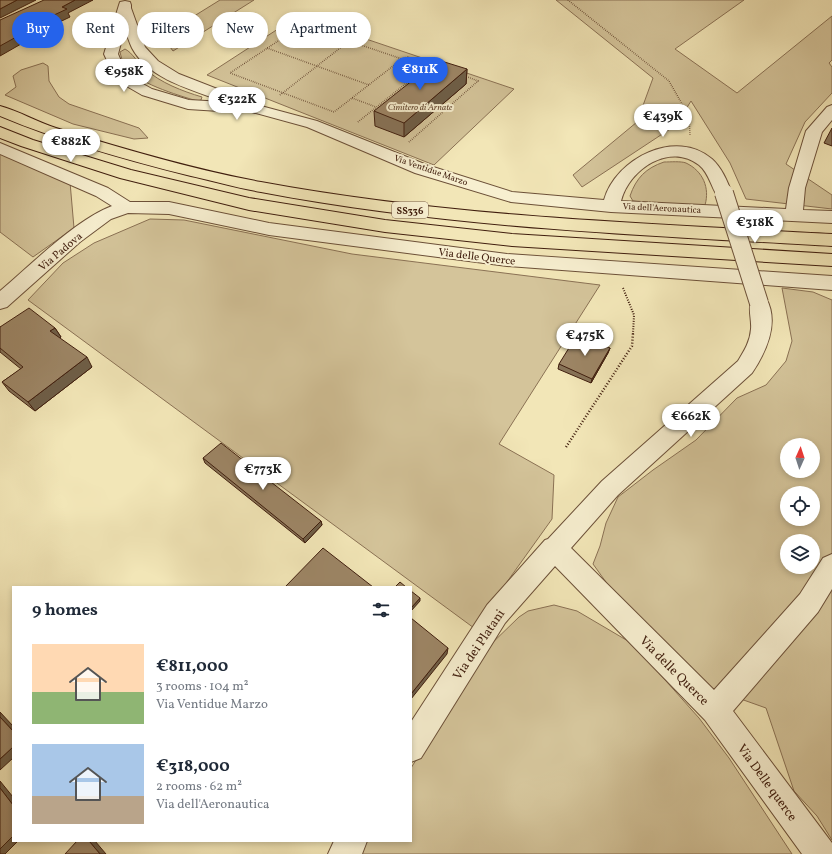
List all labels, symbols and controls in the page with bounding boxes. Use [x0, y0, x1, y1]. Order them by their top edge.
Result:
chip: Buy [12, 12, 64, 48]
chip: Rent [72, 12, 129, 48]
chip: Filters [137, 12, 204, 48]
chip: New [212, 12, 268, 48]
chip: Apartment [276, 12, 371, 48]
pin: €811K [392, 57, 448, 91]
pin: €958K [96, 59, 152, 93]
text: €811K [402, 61, 438, 79]
text: €958K [104, 63, 144, 81]
pin: €322K [209, 87, 265, 121]
text: €322K [217, 91, 257, 109]
park label: Cimitero di Arnate [388, 101, 453, 114]
pin: €439K [635, 104, 691, 138]
text: €439K [643, 108, 683, 126]
pin: €882K [43, 129, 99, 163]
text: €882K [51, 133, 91, 151]
street label: Via Ventidue Marzo [392, 152, 470, 189]
street label: Via dell'Aeronautica [622, 200, 702, 217]
road number: SS336 [392, 202, 428, 218]
pin: €318K [727, 210, 783, 244]
text: €318K [736, 214, 774, 232]
street label: Via Padova [36, 229, 87, 275]
street label: Via delle Querce [437, 245, 516, 270]
pin: €475K [557, 323, 613, 357]
text: €475K [565, 327, 605, 345]
pin: €662K [663, 404, 719, 438]
text: €662K [671, 408, 711, 426]
north arrow [780, 438, 820, 478]
map controls [780, 438, 820, 574]
pin: €773K [235, 457, 291, 491]
text: €773K [244, 461, 282, 479]
button: locate [780, 486, 820, 526]
button: layers [780, 534, 820, 574]
text: 9 homes [32, 599, 98, 622]
icon: filters [370, 599, 392, 621]
street label: Via dei Platani [449, 606, 510, 684]
street label: Via delle Querce [635, 633, 712, 710]
text: €811,000 [156, 655, 228, 678]
icon: home [64, 660, 112, 708]
text: 3 rooms · 104 m² [156, 678, 249, 696]
text: Via Ventidue Marzo [156, 696, 268, 714]
street label: Via Delle querce [732, 741, 801, 825]
text: €318,000 [156, 755, 230, 778]
icon: home [64, 760, 112, 808]
text: 2 rooms · 62 m² [156, 778, 242, 796]
text: Via dell'Aeronautica [156, 796, 270, 814]

